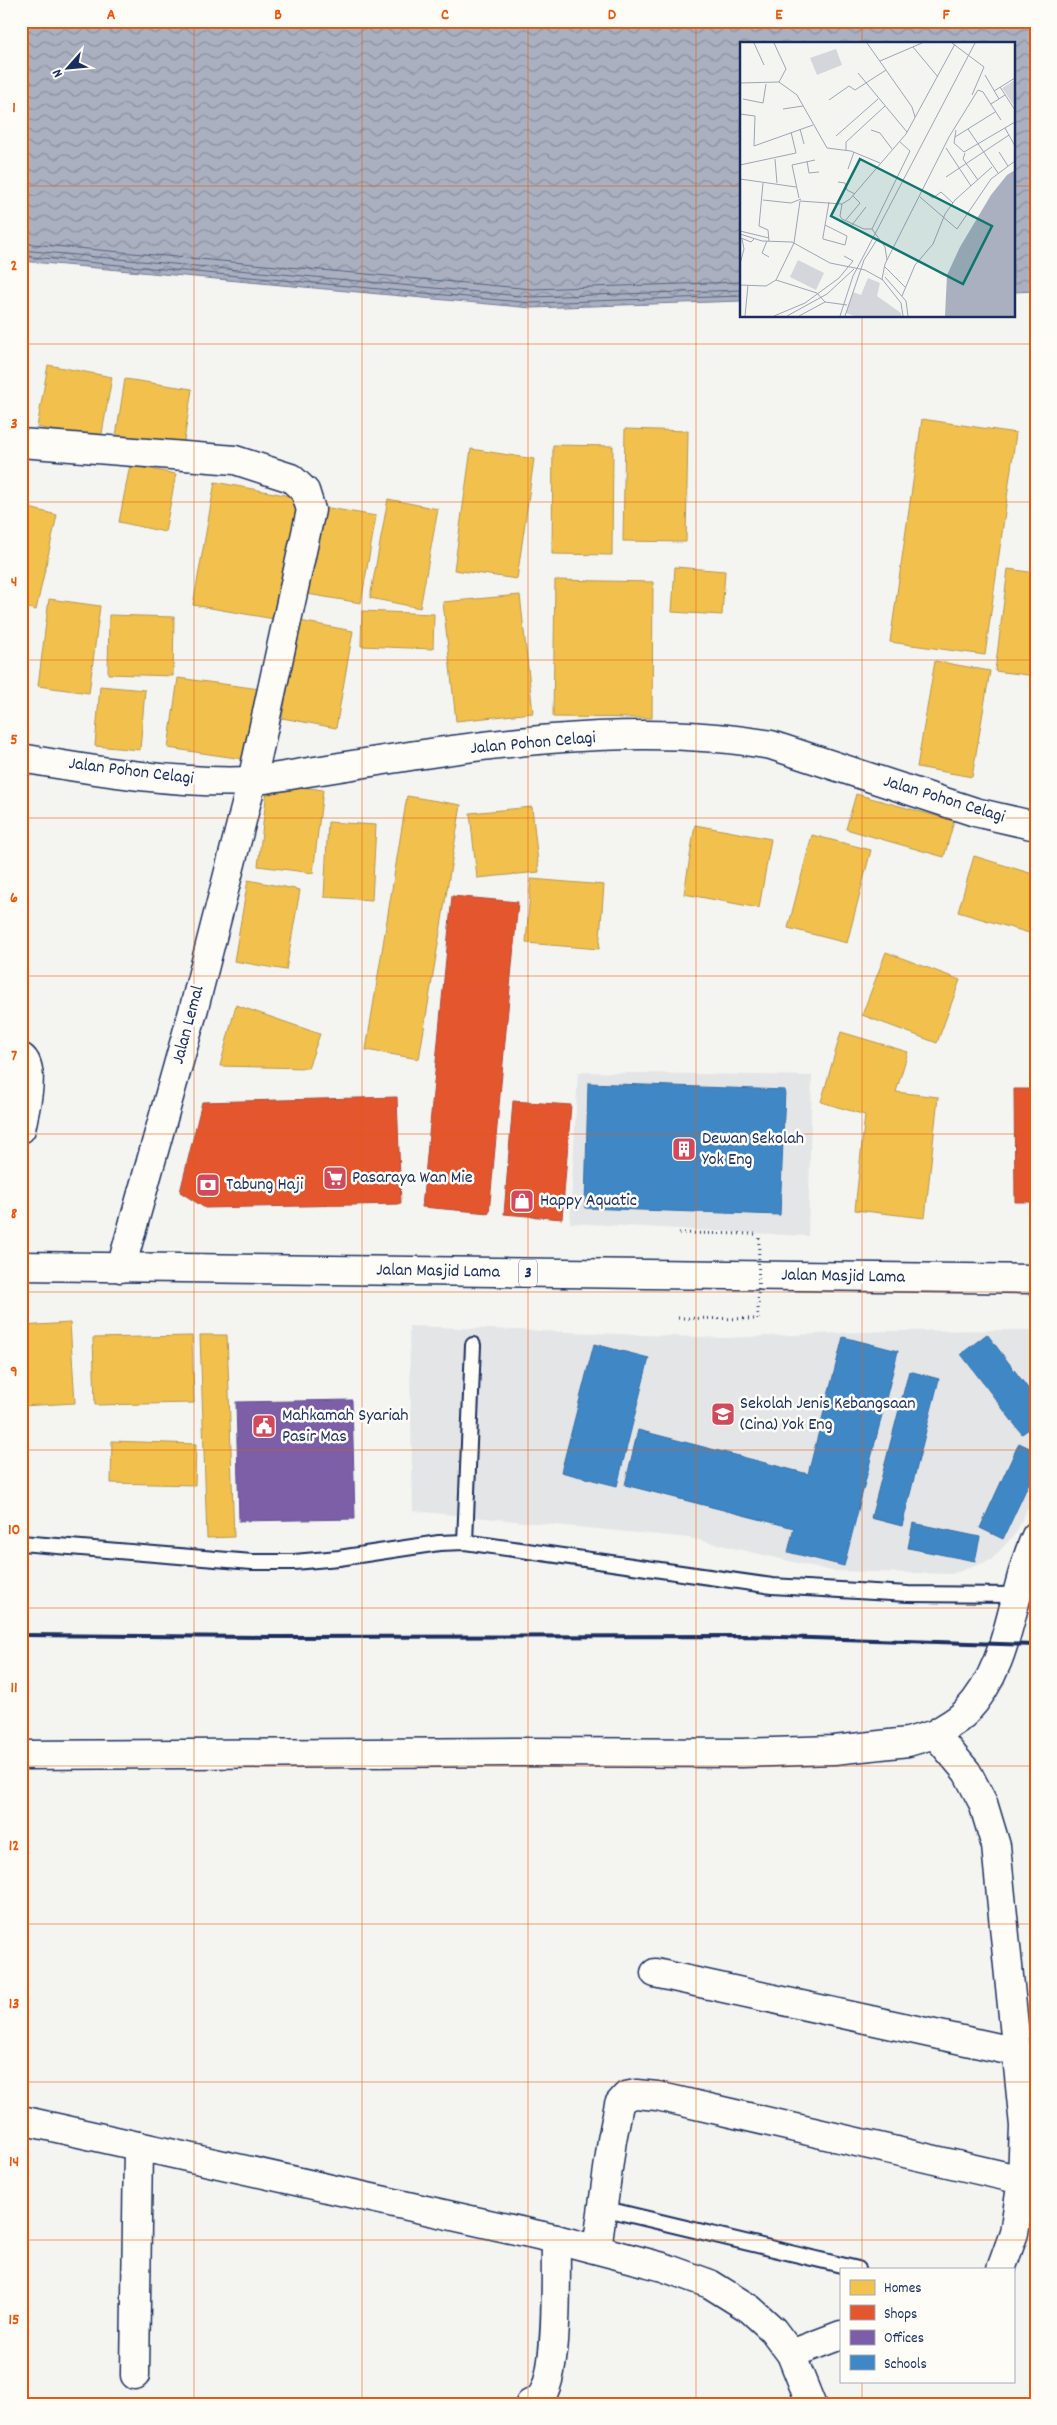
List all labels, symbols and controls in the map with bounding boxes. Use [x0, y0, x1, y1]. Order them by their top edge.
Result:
text: A [107, 4, 116, 27]
text: B [274, 4, 282, 27]
text: C [441, 4, 449, 27]
text: D [608, 4, 617, 27]
text: E [775, 4, 783, 27]
text: F [942, 4, 950, 27]
north arrow [42, 42, 92, 92]
inset map [740, 42, 1014, 318]
text: N [48, 65, 69, 81]
text: 1 [12, 97, 16, 120]
text: 2 [11, 255, 18, 278]
text: 3 [10, 413, 18, 436]
text: 4 [11, 571, 17, 594]
street label: Jalan Pohon Celagi [469, 726, 597, 762]
text: 5 [10, 729, 18, 752]
street label: Jalan Pohon Celagi [67, 752, 195, 792]
street label: Jalan Pohon Celagi [880, 770, 1008, 830]
text: 6 [10, 887, 18, 910]
street label: Jalan Lemal [167, 982, 212, 1067]
text: 7 [11, 1045, 17, 1068]
place label: Dewan Sekolah Yok Eng [702, 1127, 804, 1173]
building icon: Dewan Sekolah Yok Eng [671, 1136, 697, 1162]
supermarket icon: Pasaraya Wan Mie [322, 1165, 348, 1191]
place label: Pasaraya Wan Mie [352, 1166, 473, 1191]
bank icon: Tabung Haji [195, 1172, 221, 1198]
place label: Tabung Haji [226, 1173, 303, 1198]
shop icon: Happy Aquatic [509, 1188, 535, 1214]
place label: Happy Aquatic [540, 1189, 637, 1214]
text: 8 [11, 1203, 18, 1226]
street label: Jalan Masjid Lama [376, 1258, 501, 1286]
road number: 3 [519, 1260, 537, 1286]
street label: Jalan Masjid Lama [781, 1263, 906, 1291]
text: 9 [10, 1361, 18, 1384]
place label: Sekolah Jenis Kebangsaan (Cina) Yok Eng [740, 1392, 916, 1438]
school or university icon: Sekolah Jenis Kebangsaan (Cina) Yok Eng [710, 1401, 736, 1427]
place label: Mahkamah Syariah Pasir Mas [282, 1404, 409, 1450]
public building icon: Mahkamah Syariah Pasir Mas [251, 1413, 277, 1439]
text: 10 [8, 1519, 20, 1542]
text: 11 [10, 1677, 18, 1700]
text: 12 [9, 1835, 19, 1858]
text: 13 [9, 1993, 19, 2016]
text: 14 [9, 2151, 19, 2174]
legend [840, 2268, 1014, 2382]
text: Homes [884, 2278, 922, 2300]
text: Shops [884, 2304, 917, 2326]
text: 15 [9, 2309, 19, 2332]
text: Offices [884, 2328, 924, 2350]
text: Schools [884, 2354, 927, 2376]

